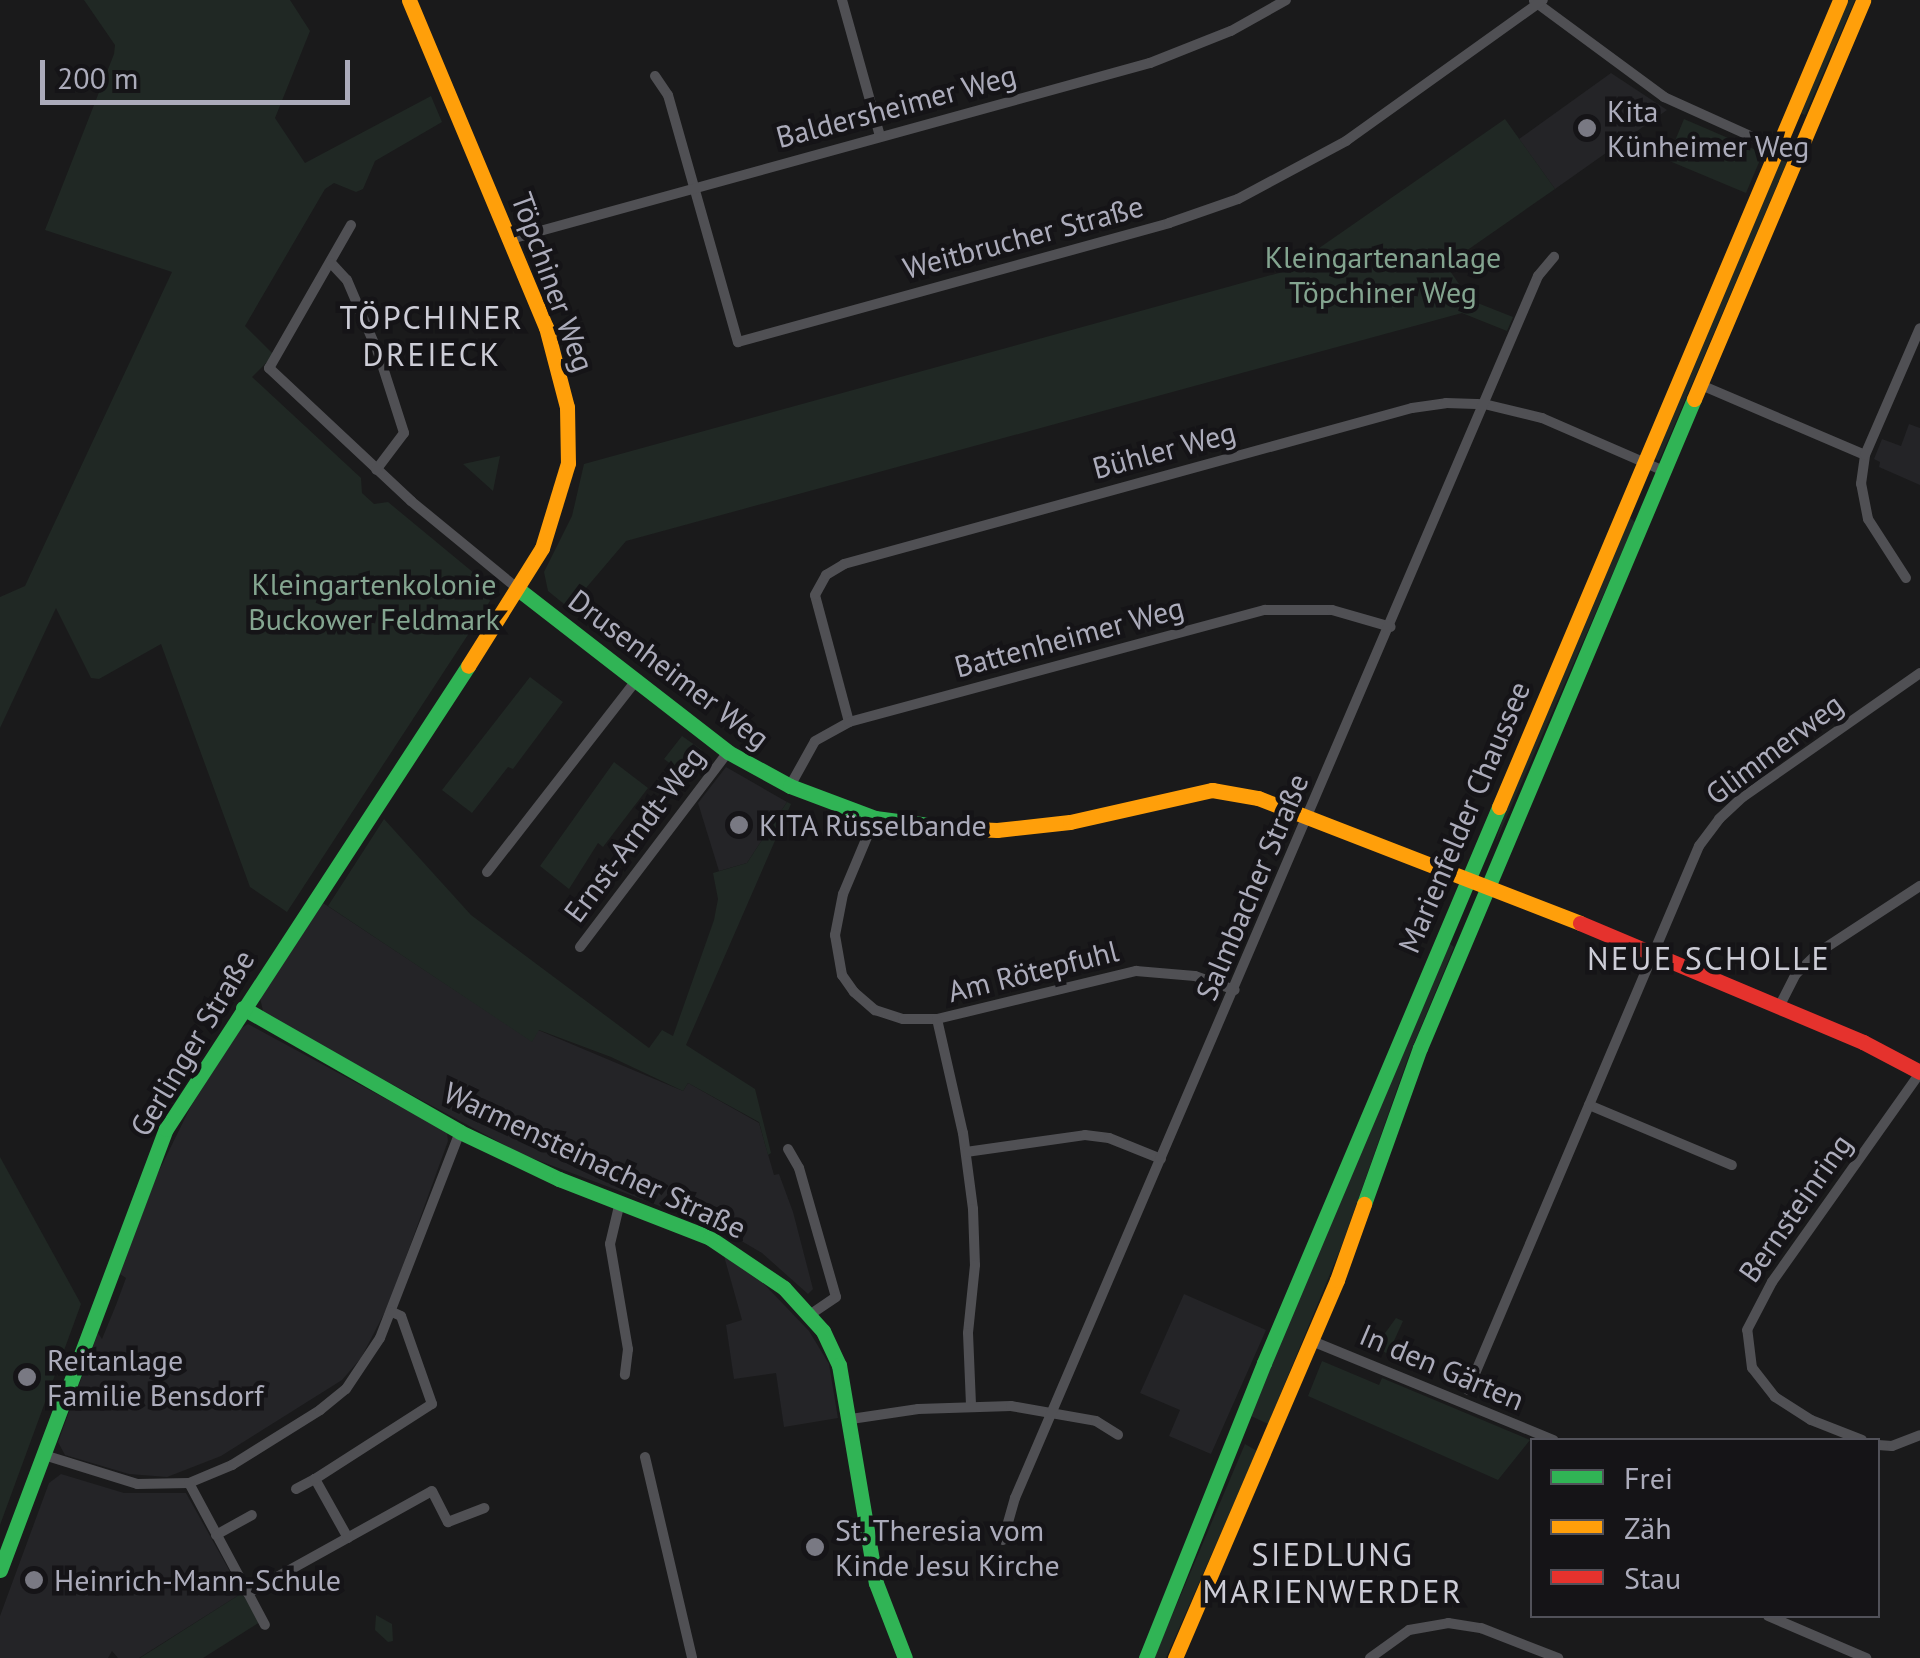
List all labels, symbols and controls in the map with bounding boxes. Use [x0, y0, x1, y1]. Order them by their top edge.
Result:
scale bar [45, 40, 355, 102]
street label: Baldersheimer Weg [772, 57, 1020, 155]
text: 200 m [57, 58, 138, 97]
place label: Kita Künheimer Weg [1607, 93, 1810, 164]
marker: Kita Künheimer Weg [1576, 117, 1598, 139]
street label: Töpchiner Weg [504, 187, 602, 377]
street label: Weitbrucher Straße [899, 188, 1147, 286]
park label: Kleingartenanlage Töpchiner Weg [1265, 239, 1501, 310]
district label: TÖPCHINER DREIECK [340, 299, 524, 374]
street label: Bühler Weg [1088, 414, 1240, 486]
park label: Kleingartenkolonie Buckower Feldmark [248, 566, 500, 636]
street label: Drusenheimer Weg [561, 582, 777, 756]
street label: Battenheimer Weg [950, 589, 1188, 685]
street label: Marienfelder Chaussee [1391, 676, 1537, 958]
street label: Glimmerweg [1698, 686, 1850, 812]
street label: Ernst-Arndt-Weg [556, 739, 712, 929]
street label: Salmbacher Straße [1188, 768, 1316, 1006]
place label: KITA Rüsselbande [759, 807, 988, 843]
marker: KITA Rüsselbande [728, 814, 750, 836]
street label: Am Rötepfuhl [944, 932, 1122, 1010]
district label: NEUE SCHOLLE [1587, 939, 1831, 977]
street label: Gerlinger Straße [122, 943, 262, 1143]
street label: Warmensteinacher Straße [438, 1074, 752, 1246]
street label: Bernsteinring [1731, 1127, 1859, 1289]
street label: In den Gärten [1355, 1316, 1529, 1418]
place label: Reitanlage Familie Bensdorf [47, 1342, 264, 1412]
marker: Reitanlage Familie Bensdorf [16, 1366, 38, 1388]
legend [1530, 1438, 1880, 1618]
text: Frei [1624, 1458, 1673, 1497]
text: Zäh [1624, 1508, 1672, 1547]
place label: St. Theresia vom Kinde Jesu Kirche [835, 1512, 1060, 1582]
marker: St. Theresia vom Kinde Jesu Kirche [804, 1536, 826, 1558]
district label: SIEDLUNG MARIENWERDER [1203, 1536, 1463, 1611]
text: Stau [1624, 1558, 1681, 1597]
place label: Heinrich-Mann-Schule [54, 1562, 341, 1598]
marker: Heinrich-Mann-Schule [23, 1569, 45, 1591]

